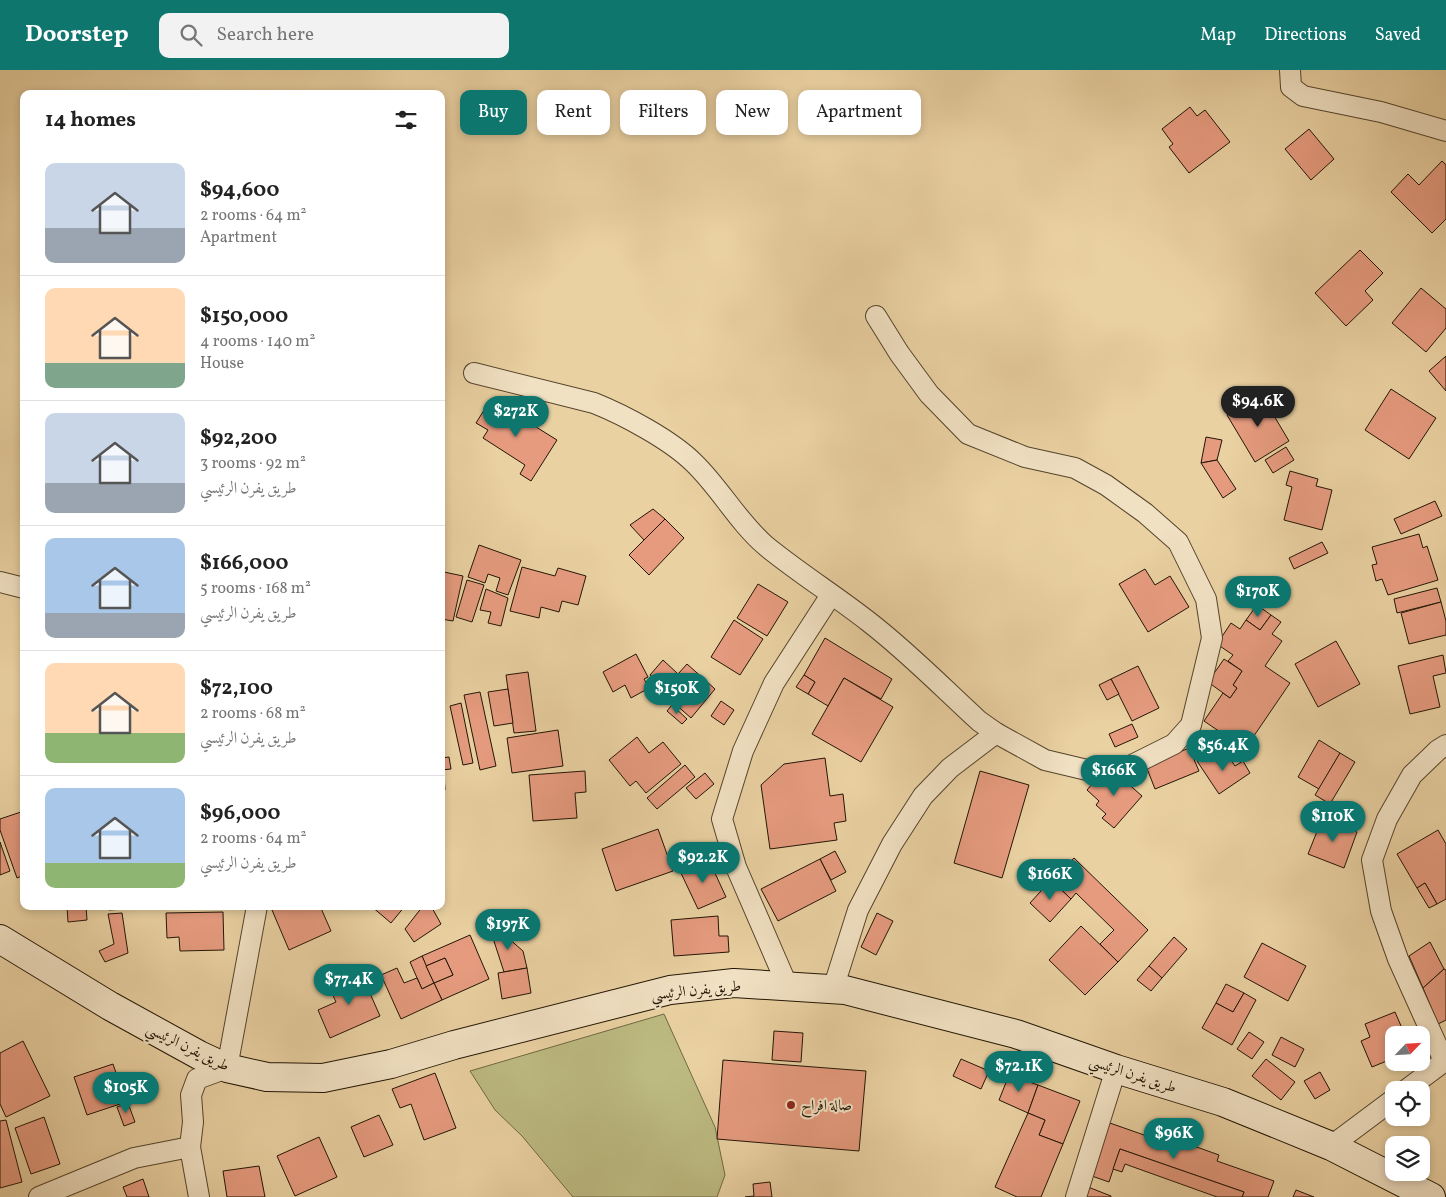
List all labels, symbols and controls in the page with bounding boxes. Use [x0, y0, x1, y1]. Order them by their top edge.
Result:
search box [159, 13, 509, 58]
text: Doorstep [25, 18, 129, 52]
icon: search [177, 21, 205, 49]
text: Search here [217, 22, 314, 48]
text: Map [1200, 23, 1236, 48]
text: Directions [1264, 23, 1347, 48]
text: Saved [1375, 23, 1421, 48]
chip: Buy [460, 90, 527, 135]
chip: Rent [537, 90, 610, 135]
chip: Filters [620, 90, 706, 135]
chip: New [716, 90, 788, 135]
chip: Apartment [798, 90, 921, 135]
text: 14 homes [45, 106, 136, 135]
icon: filters [392, 106, 420, 134]
text: $94,600 [200, 176, 279, 205]
icon: home [85, 183, 145, 243]
text: 2 rooms · 64 m² [200, 205, 307, 227]
text: Apartment [200, 227, 277, 249]
text: $150,000 [200, 302, 288, 331]
icon: home [85, 308, 145, 368]
text: 4 rooms · 140 m² [200, 331, 315, 353]
text: House [200, 353, 244, 375]
pin: $94.6K [1217, 386, 1299, 428]
text: $94.6K [1232, 391, 1284, 413]
pin: $272K [481, 396, 551, 438]
text: $272K [494, 401, 538, 423]
text: $92,200 [200, 424, 277, 453]
icon: home [85, 433, 145, 493]
text: 3 rooms · 92 m² [200, 453, 306, 475]
text: طريق يفرن الرئيسي [200, 478, 297, 500]
text: $166,000 [200, 549, 289, 578]
icon: home [85, 558, 145, 618]
pin: $170K [1223, 576, 1293, 618]
text: 5 rooms · 168 m² [200, 578, 311, 600]
text: $170K [1236, 581, 1280, 603]
text: طريق يفرن الرئيسي [200, 603, 297, 625]
pin: $150K [642, 672, 712, 715]
text: $72,100 [200, 674, 273, 703]
text: $150K [655, 678, 699, 700]
icon: home [85, 683, 145, 743]
text: 2 rooms · 68 m² [200, 703, 306, 725]
text: طريق يفرن الرئيسي [200, 728, 297, 750]
pin: $56.4K [1182, 730, 1264, 772]
text: $56.4K [1197, 735, 1249, 757]
pin: $166K [1079, 754, 1149, 797]
text: $166K [1092, 760, 1136, 782]
text: $96,000 [200, 799, 281, 828]
pin: $110K [1298, 800, 1368, 843]
text: $110K [1311, 806, 1355, 828]
icon: home [85, 808, 145, 868]
text: 2 rooms · 64 m² [200, 828, 307, 850]
pin: $92.2K [662, 842, 744, 884]
text: $92.2K [678, 847, 728, 869]
text: طريق يفرن الرئيسي [200, 853, 297, 875]
pin: $166K [1015, 858, 1085, 901]
text: $166K [1028, 864, 1072, 886]
pin: $197K [473, 908, 543, 951]
text: $197K [486, 914, 530, 936]
pin: $77.4K [308, 964, 390, 1006]
text: $77.4K [325, 969, 373, 991]
street label: طريق يفرن الرئيسي [650, 976, 742, 1009]
street label: طريق يفرن الرئيسي [141, 1019, 233, 1079]
north arrow [1385, 1026, 1430, 1071]
map controls [1385, 1026, 1430, 1181]
pin: $72.1K [978, 1050, 1060, 1093]
street label: طريق يفرن الرئيسي [1086, 1051, 1179, 1101]
text: $72.1K [995, 1056, 1043, 1078]
pin: $105K [91, 1072, 161, 1114]
text: $105K [104, 1077, 148, 1099]
button: locate [1385, 1081, 1430, 1126]
place label: صالة افراح [801, 1096, 852, 1118]
marker: صالة افراح [785, 1099, 797, 1111]
pin: $96K [1144, 1118, 1204, 1160]
text: $96K [1155, 1123, 1193, 1145]
button: layers [1385, 1136, 1430, 1181]

